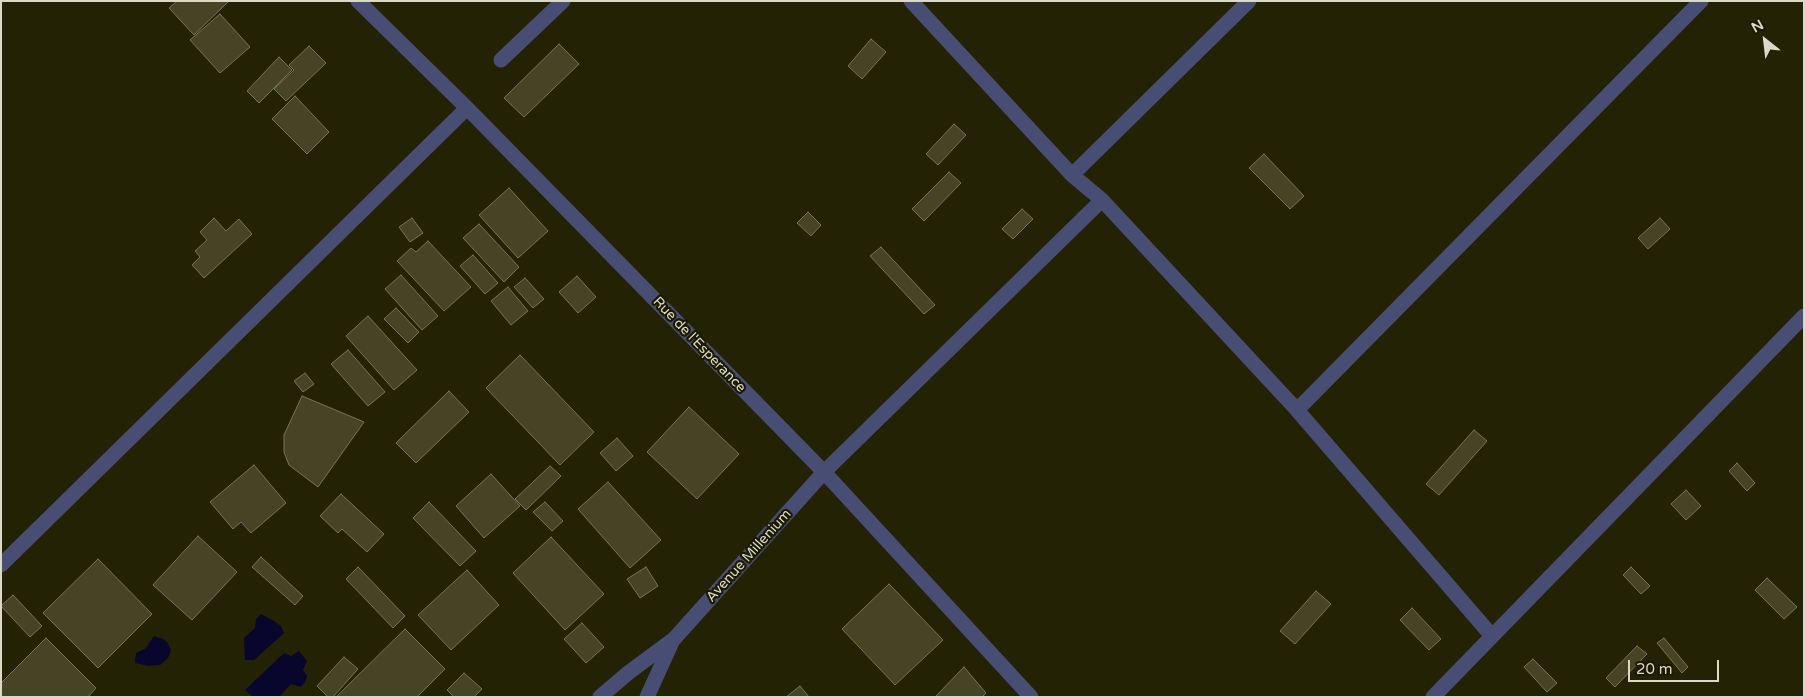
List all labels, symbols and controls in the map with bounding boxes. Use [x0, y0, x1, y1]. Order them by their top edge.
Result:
north arrow [1740, 15, 1790, 65]
text: N [1748, 16, 1767, 37]
street label: Rue de l'Esperance [649, 294, 749, 396]
street label: Avenue Millenium [703, 506, 795, 606]
scale bar [1630, 650, 1721, 682]
text: 20 m [1636, 660, 1673, 678]

